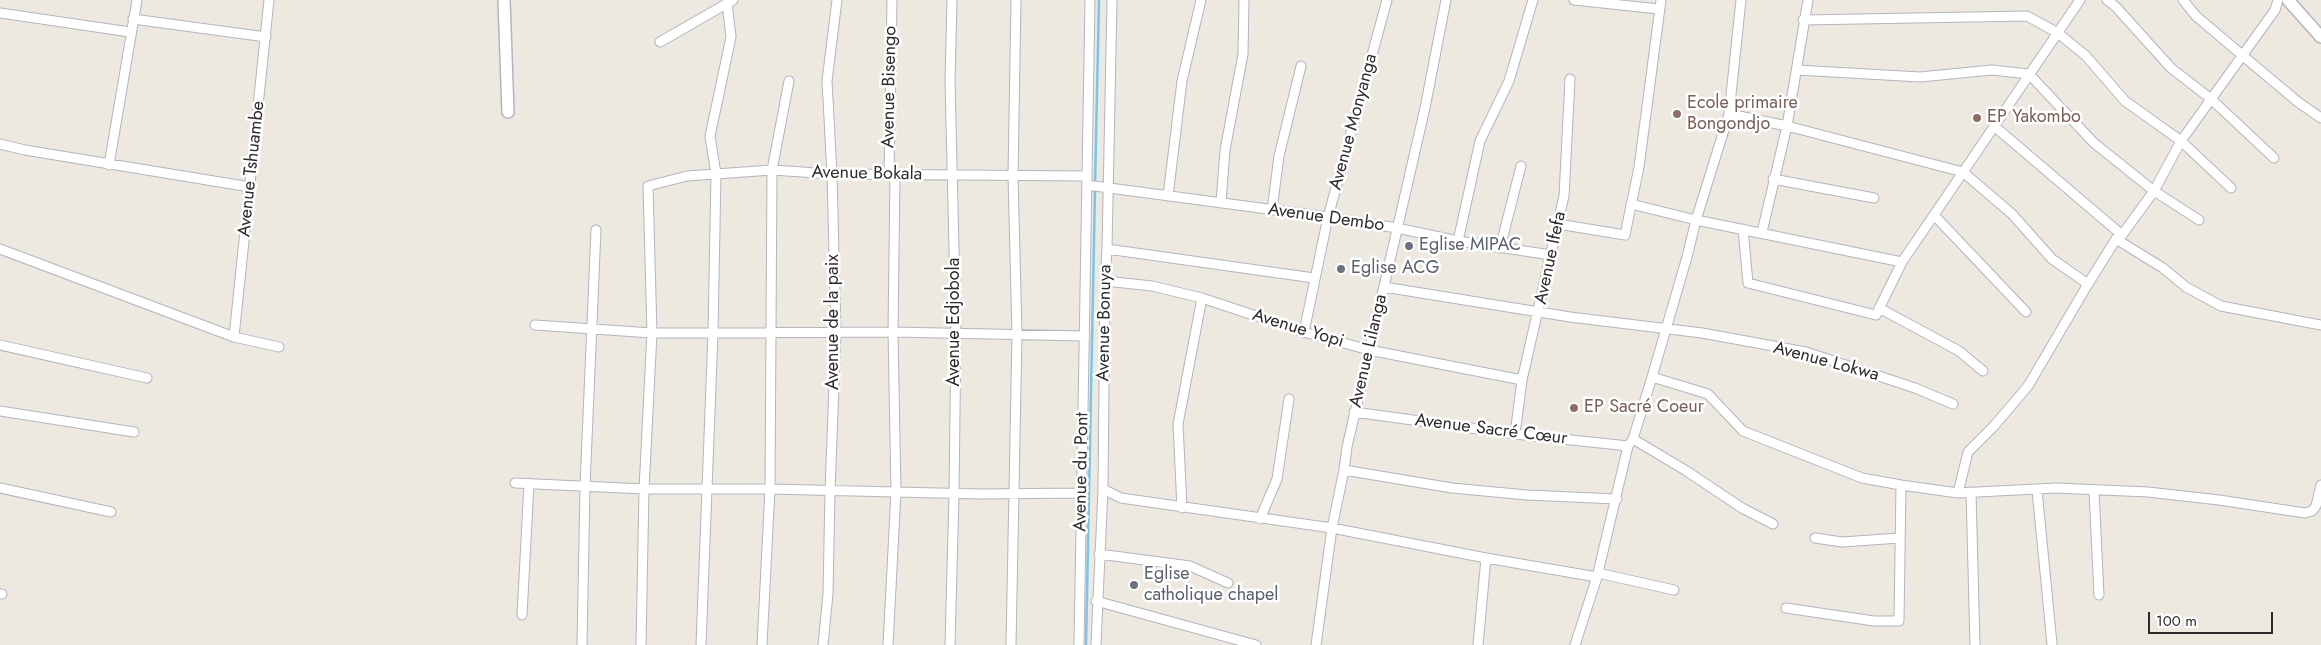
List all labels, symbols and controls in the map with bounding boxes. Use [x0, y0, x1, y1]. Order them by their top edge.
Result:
street label: Avenue Bisengo [878, 26, 902, 148]
street label: Avenue Monyanga [1325, 52, 1383, 192]
place label: Ecole primaire Bongondjo [1687, 93, 1798, 136]
street label: Avenue Tshuambe [234, 100, 270, 238]
place label: EP Yakombo [1987, 107, 2081, 129]
marker: Ecole primaire Bongondjo [1671, 108, 1683, 120]
marker: EP Yakombo [1971, 112, 1983, 124]
street label: Avenue Bokala [811, 162, 923, 186]
street label: Avenue Dembo [1267, 199, 1385, 237]
street label: Avenue Ifefa [1531, 210, 1571, 306]
place label: Eglise MIPAC [1419, 235, 1521, 257]
marker: Eglise MIPAC [1403, 240, 1415, 252]
street label: Avenue de la paix [823, 254, 845, 390]
street label: Avenue Edjobola [944, 258, 966, 386]
place label: Eglise ACG [1351, 258, 1440, 280]
marker: Eglise ACG [1335, 263, 1347, 275]
street label: Avenue Bonuya [1093, 264, 1117, 382]
street label: Avenue Lilanga [1345, 292, 1393, 410]
street label: Avenue Yopi [1250, 305, 1346, 353]
street label: Avenue Lokwa [1771, 338, 1881, 386]
place label: EP Sacré Coeur [1584, 397, 1704, 419]
marker: EP Sacré Coeur [1568, 402, 1580, 414]
street label: Avenue Sacré Cœur [1414, 410, 1568, 450]
street label: Avenue du Pont [1070, 412, 1094, 532]
place label: Eglise catholique chapel [1144, 564, 1278, 606]
marker: Eglise catholique chapel [1128, 579, 1140, 591]
scale bar [2151, 602, 2276, 634]
text: 100 m [2156, 610, 2197, 632]

